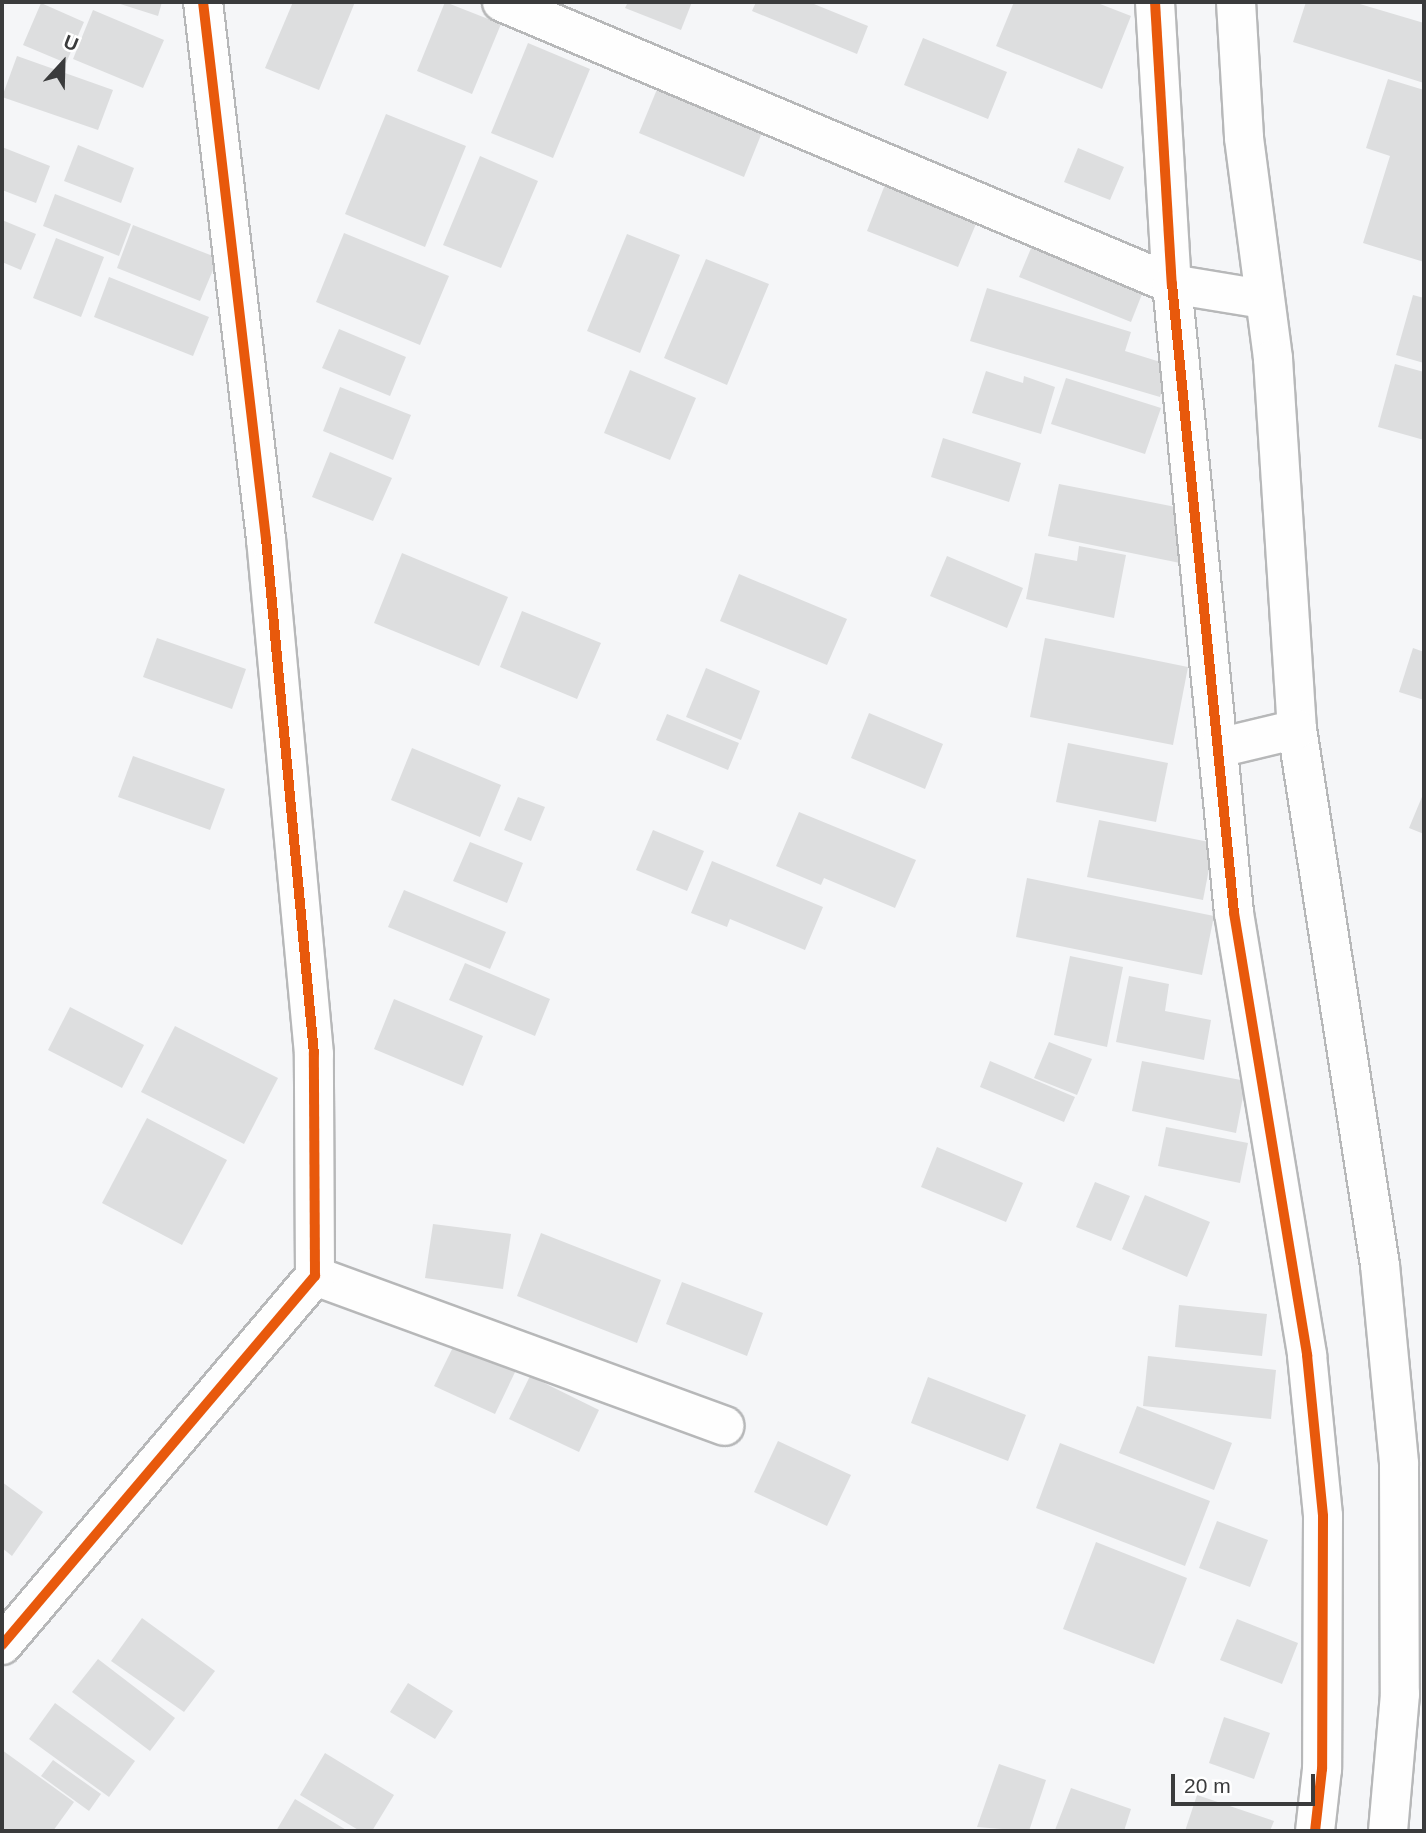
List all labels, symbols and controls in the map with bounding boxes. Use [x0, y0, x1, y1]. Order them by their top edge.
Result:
north arrow [28, 28, 98, 98]
text: U [61, 31, 81, 55]
scale bar [1174, 1759, 1318, 1803]
text: 20 m [1184, 1774, 1231, 1797]

